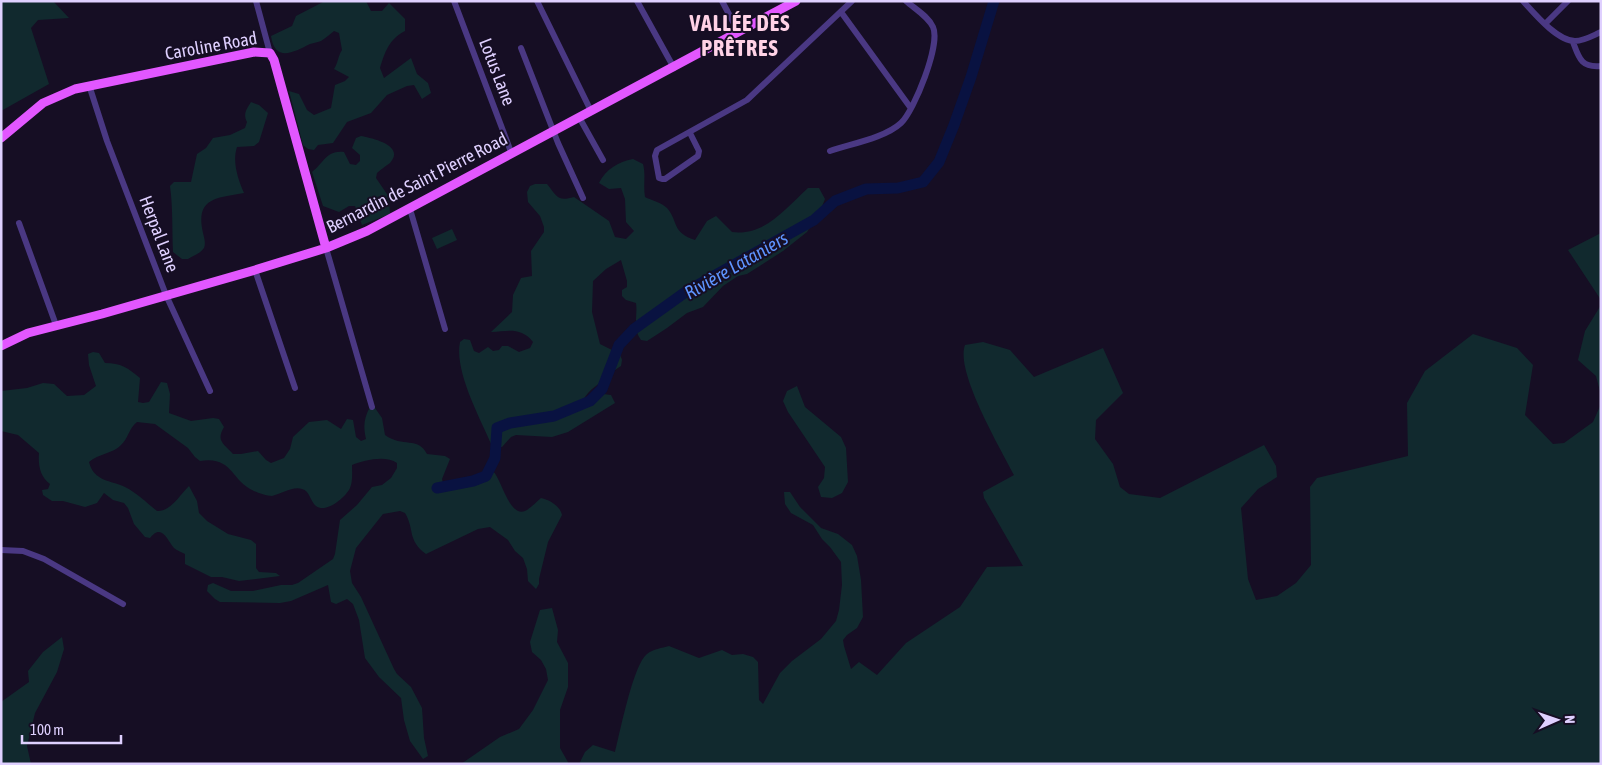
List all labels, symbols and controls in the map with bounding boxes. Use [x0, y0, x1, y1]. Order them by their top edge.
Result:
district label: VALLÉE DES PRÊTRES [689, 10, 790, 61]
street label: Caroline Road [163, 27, 258, 64]
street label: Lotus Lane [475, 35, 520, 108]
street label: Bernardin de Saint Pierre Road [323, 128, 511, 237]
street label: Herpal Lane [135, 193, 184, 275]
water label: Rivière Lataniers [680, 226, 792, 303]
north arrow [1532, 695, 1582, 745]
scale bar [22, 712, 121, 744]
text: N [1562, 715, 1578, 724]
text: 100 m [30, 721, 64, 738]

